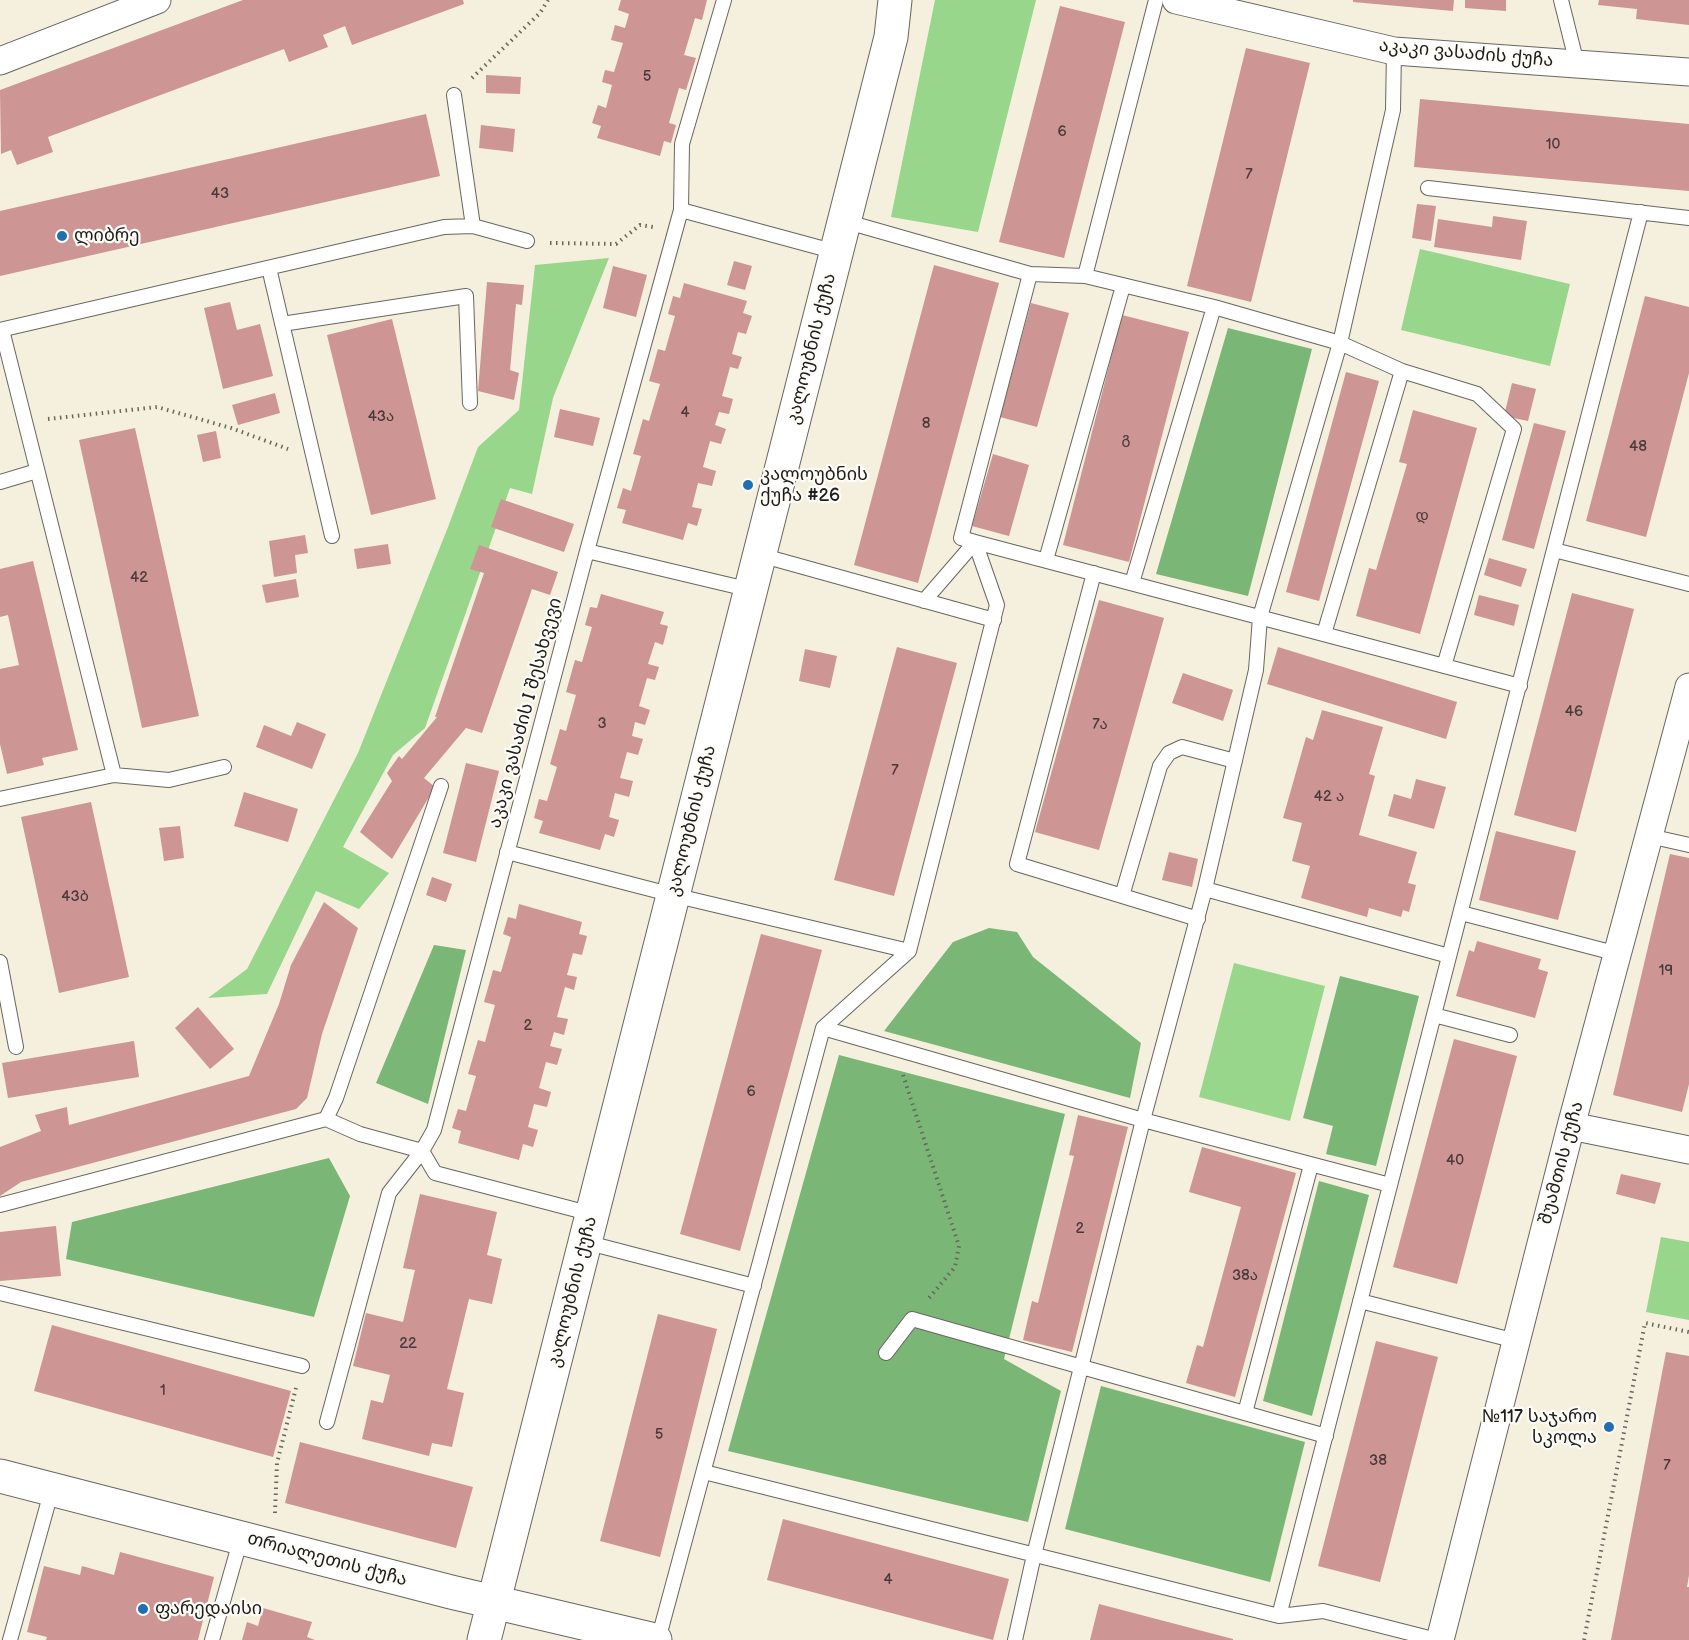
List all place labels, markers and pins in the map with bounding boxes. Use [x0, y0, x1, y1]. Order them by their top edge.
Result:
place label: ლიბრე [74, 225, 140, 247]
marker: ლიბრე [55, 229, 69, 243]
place label: კალოუბნის ქუჩა #26 [760, 464, 868, 506]
marker: კალოუბნის ქუჩა #26 [741, 478, 755, 492]
place label: №117 საჯარო სკოლა [1482, 1406, 1597, 1448]
marker: №117 საჯარო სკოლა [1602, 1420, 1616, 1434]
place label: ფარედაისი [155, 1598, 262, 1620]
marker: ფარედაისი [136, 1602, 150, 1616]

